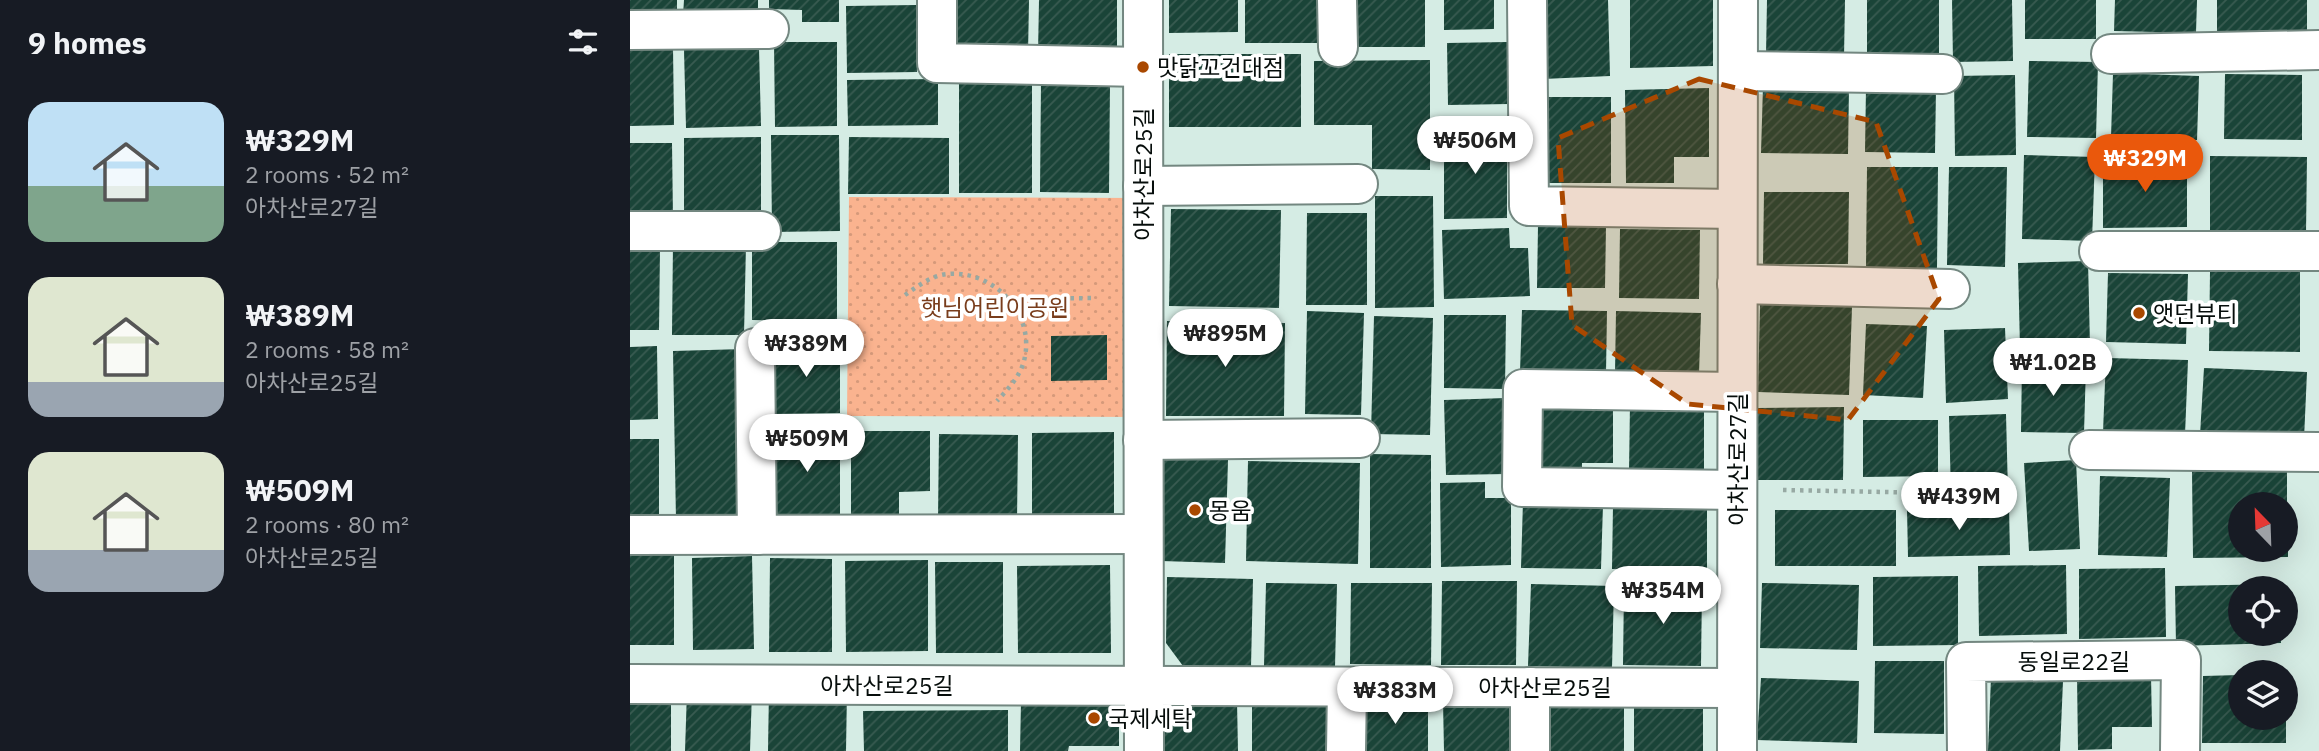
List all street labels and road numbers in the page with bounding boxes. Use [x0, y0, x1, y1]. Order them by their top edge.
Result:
street label: 아차산로25길 [1128, 107, 1158, 241]
street label: 아차산로27길 [1722, 392, 1752, 526]
street label: 동일로22길 [2018, 646, 2130, 676]
street label: 아차산로25길 [820, 670, 954, 700]
street label: 아차산로25길 [1478, 672, 1612, 702]

